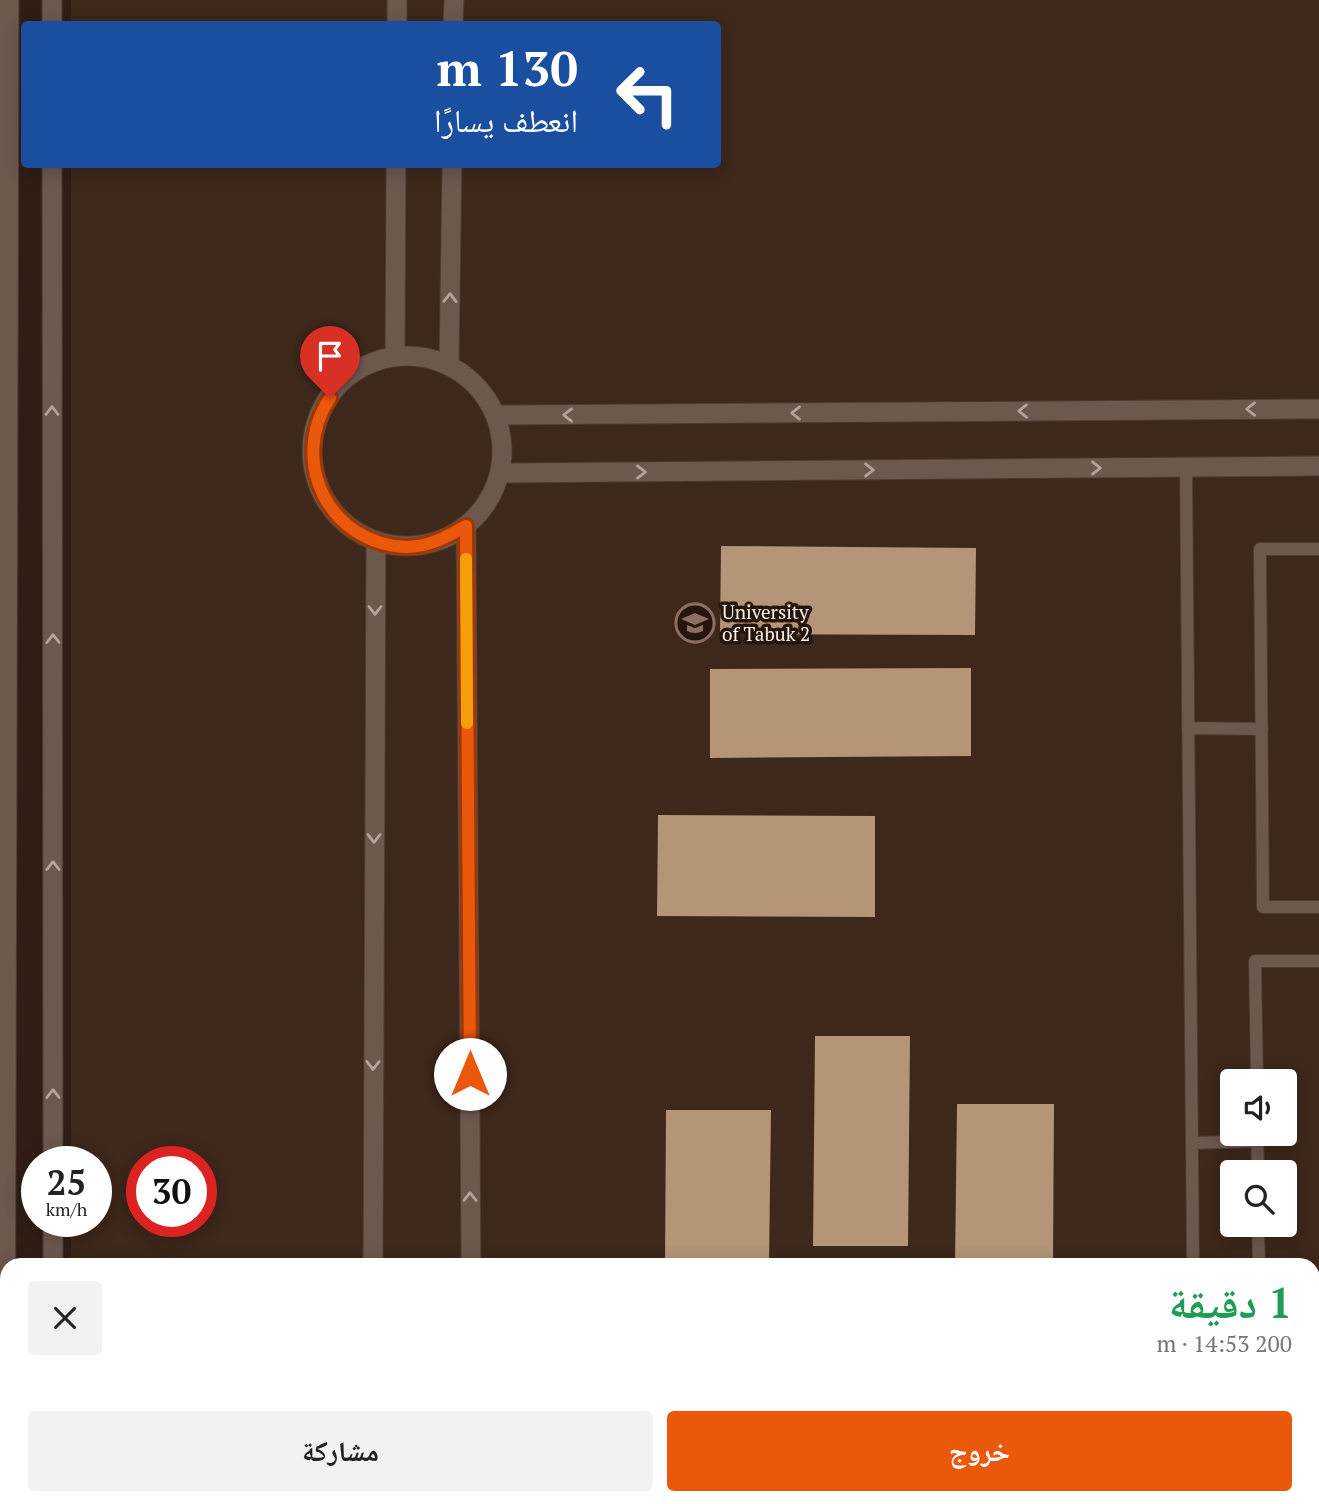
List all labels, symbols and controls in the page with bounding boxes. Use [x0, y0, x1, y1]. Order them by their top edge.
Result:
text: 130 m [436, 35, 578, 100]
icon: left [602, 49, 693, 140]
text: انعطف يسارًا [434, 99, 578, 141]
one-way arrow [442, 292, 458, 302]
pin [300, 326, 360, 398]
icon: arrive [311, 337, 349, 375]
one-way arrow [1245, 402, 1256, 417]
one-way arrow [1018, 403, 1028, 419]
one-way arrow [790, 405, 801, 421]
one-way arrow [44, 406, 60, 416]
one-way arrow [563, 407, 573, 423]
one-way arrow [1092, 460, 1102, 476]
one-way arrow [864, 462, 875, 478]
one-way arrow [637, 464, 647, 480]
place label: University of Tabuk 2 [722, 599, 810, 646]
school or university icon: University of Tabuk 2 [674, 602, 716, 644]
one-way arrow [367, 605, 383, 616]
one-way arrow [45, 633, 61, 644]
one-way arrow [367, 832, 382, 843]
one-way arrow [45, 861, 61, 871]
position arrow [433, 1037, 507, 1111]
one-way arrow [366, 1060, 381, 1071]
map controls [1220, 1069, 1297, 1237]
button: sound [1220, 1069, 1297, 1146]
one-way arrow [45, 1088, 61, 1099]
speed limit sign: 30 [126, 1146, 217, 1237]
text: 25 [47, 1159, 86, 1205]
button: search [1220, 1160, 1297, 1237]
one-way arrow [462, 1191, 478, 1202]
text: km/h [46, 1197, 87, 1221]
text: 1 دقيقة [1169, 1274, 1292, 1330]
button: close [28, 1281, 102, 1355]
text: 200 m · 14:53 [1157, 1328, 1292, 1359]
button: مشاركة [28, 1411, 653, 1491]
button: خروج [667, 1411, 1292, 1491]

